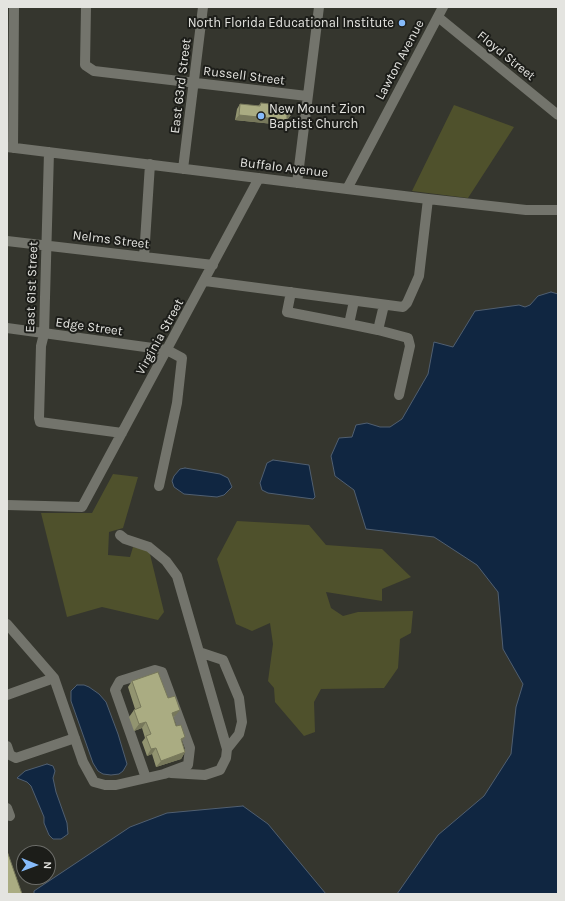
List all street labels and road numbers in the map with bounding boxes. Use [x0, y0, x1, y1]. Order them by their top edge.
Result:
street label: Lawton Avenue [372, 17, 428, 103]
street label: Floyd Street [474, 28, 538, 84]
street label: East 63rd Street [167, 38, 195, 134]
street label: Russell Street [202, 63, 286, 89]
street label: Buffalo Avenue [239, 155, 329, 181]
street label: Nelms Street [72, 228, 150, 252]
street label: East 61st Street [23, 241, 41, 333]
street label: Virginia Street [133, 296, 187, 378]
street label: Edge Street [54, 315, 124, 339]

